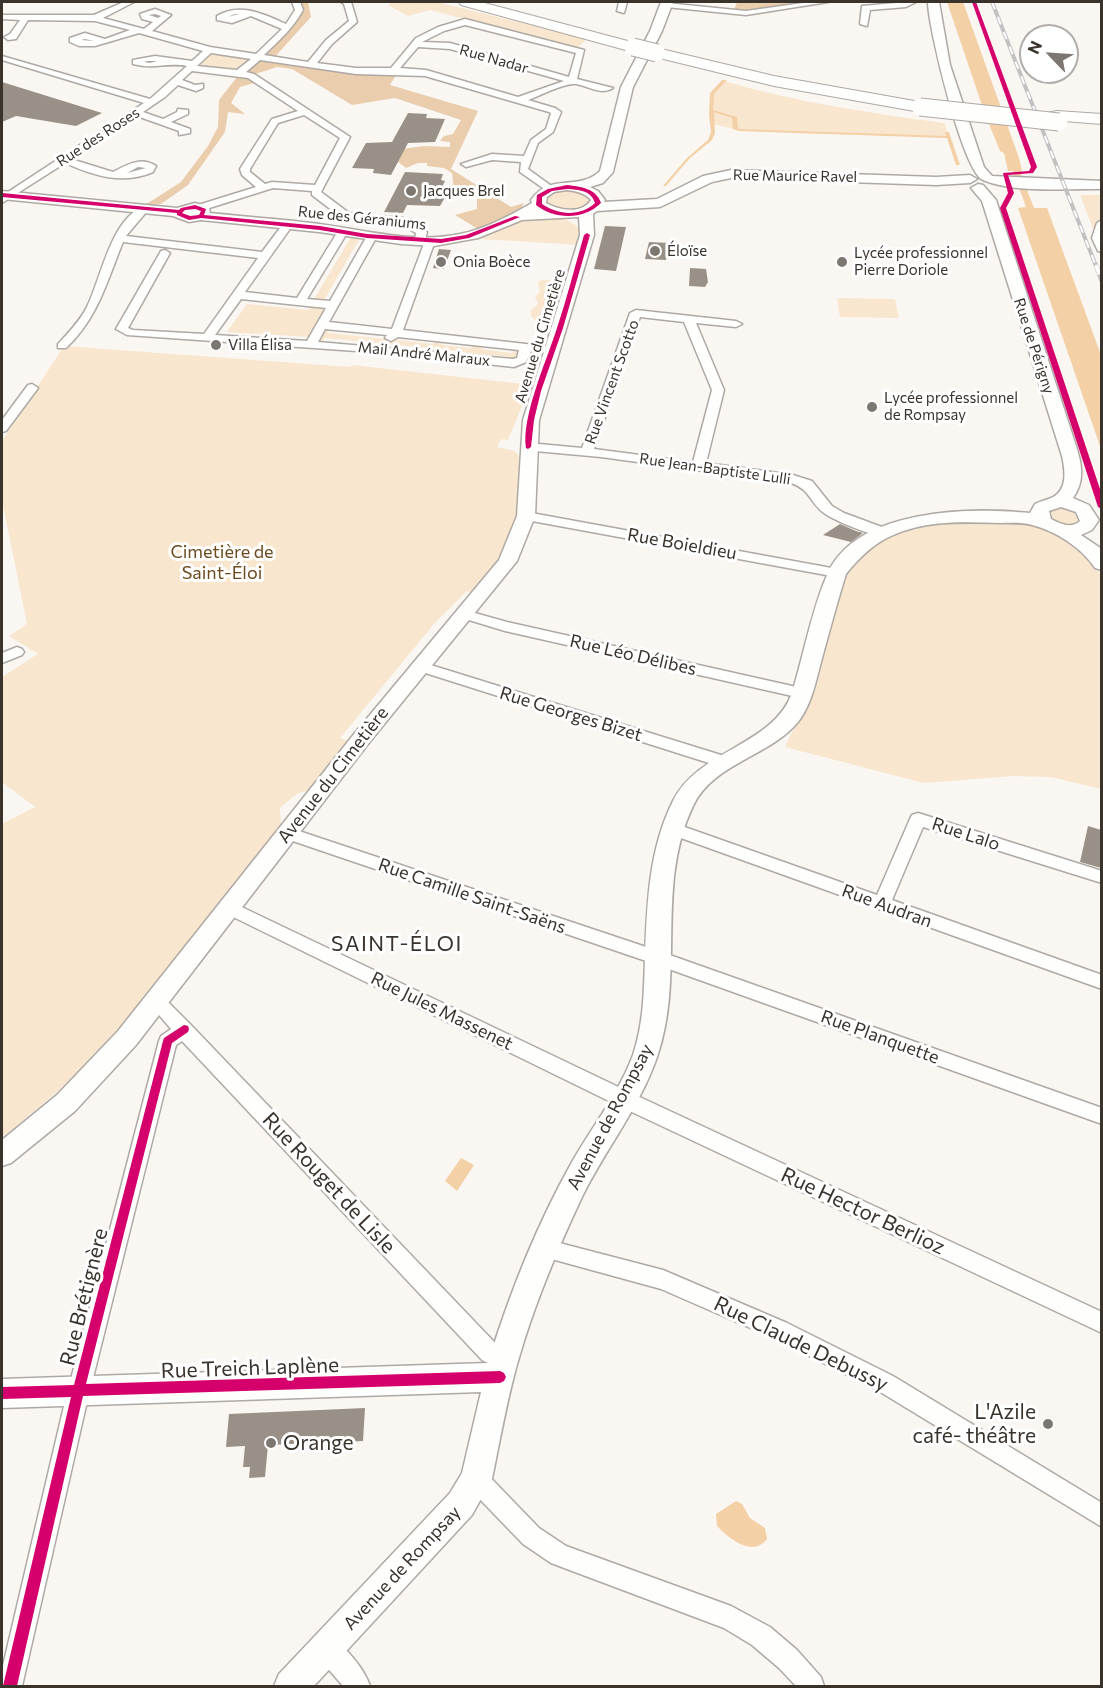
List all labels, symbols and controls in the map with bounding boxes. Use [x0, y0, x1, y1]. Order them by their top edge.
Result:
north arrow [1019, 24, 1079, 84]
text: N [1023, 38, 1045, 56]
street label: Rue Nadar [457, 41, 531, 77]
street label: Rue des Roses [53, 103, 143, 171]
street label: Rue Maurice Ravel [733, 166, 857, 186]
place label: Jacques Brel [423, 182, 505, 200]
marker: Jacques Brel [404, 184, 418, 198]
street label: Rue des Géraniums [297, 202, 427, 234]
place label: Éloïse [667, 242, 707, 260]
marker: Éloïse [648, 244, 662, 258]
place label: Lycée professionnel Pierre Doriole [854, 244, 988, 279]
place label: Onia Boèce [453, 253, 530, 271]
marker: Onia Boèce [434, 255, 448, 269]
marker: Lycée professionnel Pierre Doriole [835, 255, 849, 269]
street label: Avenue du Cimetière [511, 267, 569, 405]
street label: Rue de Périgny [1010, 296, 1058, 396]
street label: Rue Vincent Scotto [581, 317, 643, 447]
place label: Villa Élisa [228, 336, 292, 354]
marker: Villa Élisa [209, 338, 223, 352]
street label: Mail André Malraux [357, 338, 491, 370]
place label: Lycée professionnel de Rompsay [884, 389, 1018, 424]
marker: Lycée professionnel de Rompsay [865, 400, 879, 414]
street label: Rue Jean-Baptiste Lulli [638, 449, 792, 489]
street label: Rue Boieldieu [626, 524, 738, 564]
park label: Cimetière de Saint-Éloi [170, 541, 274, 584]
street label: Rue Léo Délibes [568, 630, 698, 680]
street label: Rue Georges Bizet [497, 682, 645, 746]
street label: Avenue du Cimetière [273, 702, 393, 848]
street label: Rue Lalo [929, 813, 1003, 855]
street label: Rue Camille Saint-Saëns [375, 854, 569, 938]
street label: Rue Audran [839, 880, 935, 932]
district label: SAINT-ÉLOI [331, 931, 463, 957]
street label: Rue Jules Massenet [367, 967, 517, 1055]
street label: Rue Planquette [818, 1006, 942, 1068]
street label: Avenue de Rompsay [562, 1040, 658, 1194]
street label: Rue Rouget de Lisle [257, 1107, 401, 1259]
street label: Rue Hector Berlioz [777, 1162, 949, 1260]
street label: Rue Brétignère [55, 1226, 113, 1368]
street label: Rue Claude Debussy [710, 1291, 892, 1397]
street label: Rue Treich Laplène [160, 1352, 340, 1384]
place label: L'Azile café- théâtre [913, 1399, 1036, 1449]
marker: L'Azile café- théâtre [1041, 1417, 1055, 1431]
place label: Orange [283, 1430, 354, 1456]
marker: Orange [264, 1436, 278, 1450]
street label: Avenue de Rompsay [339, 1501, 465, 1635]

